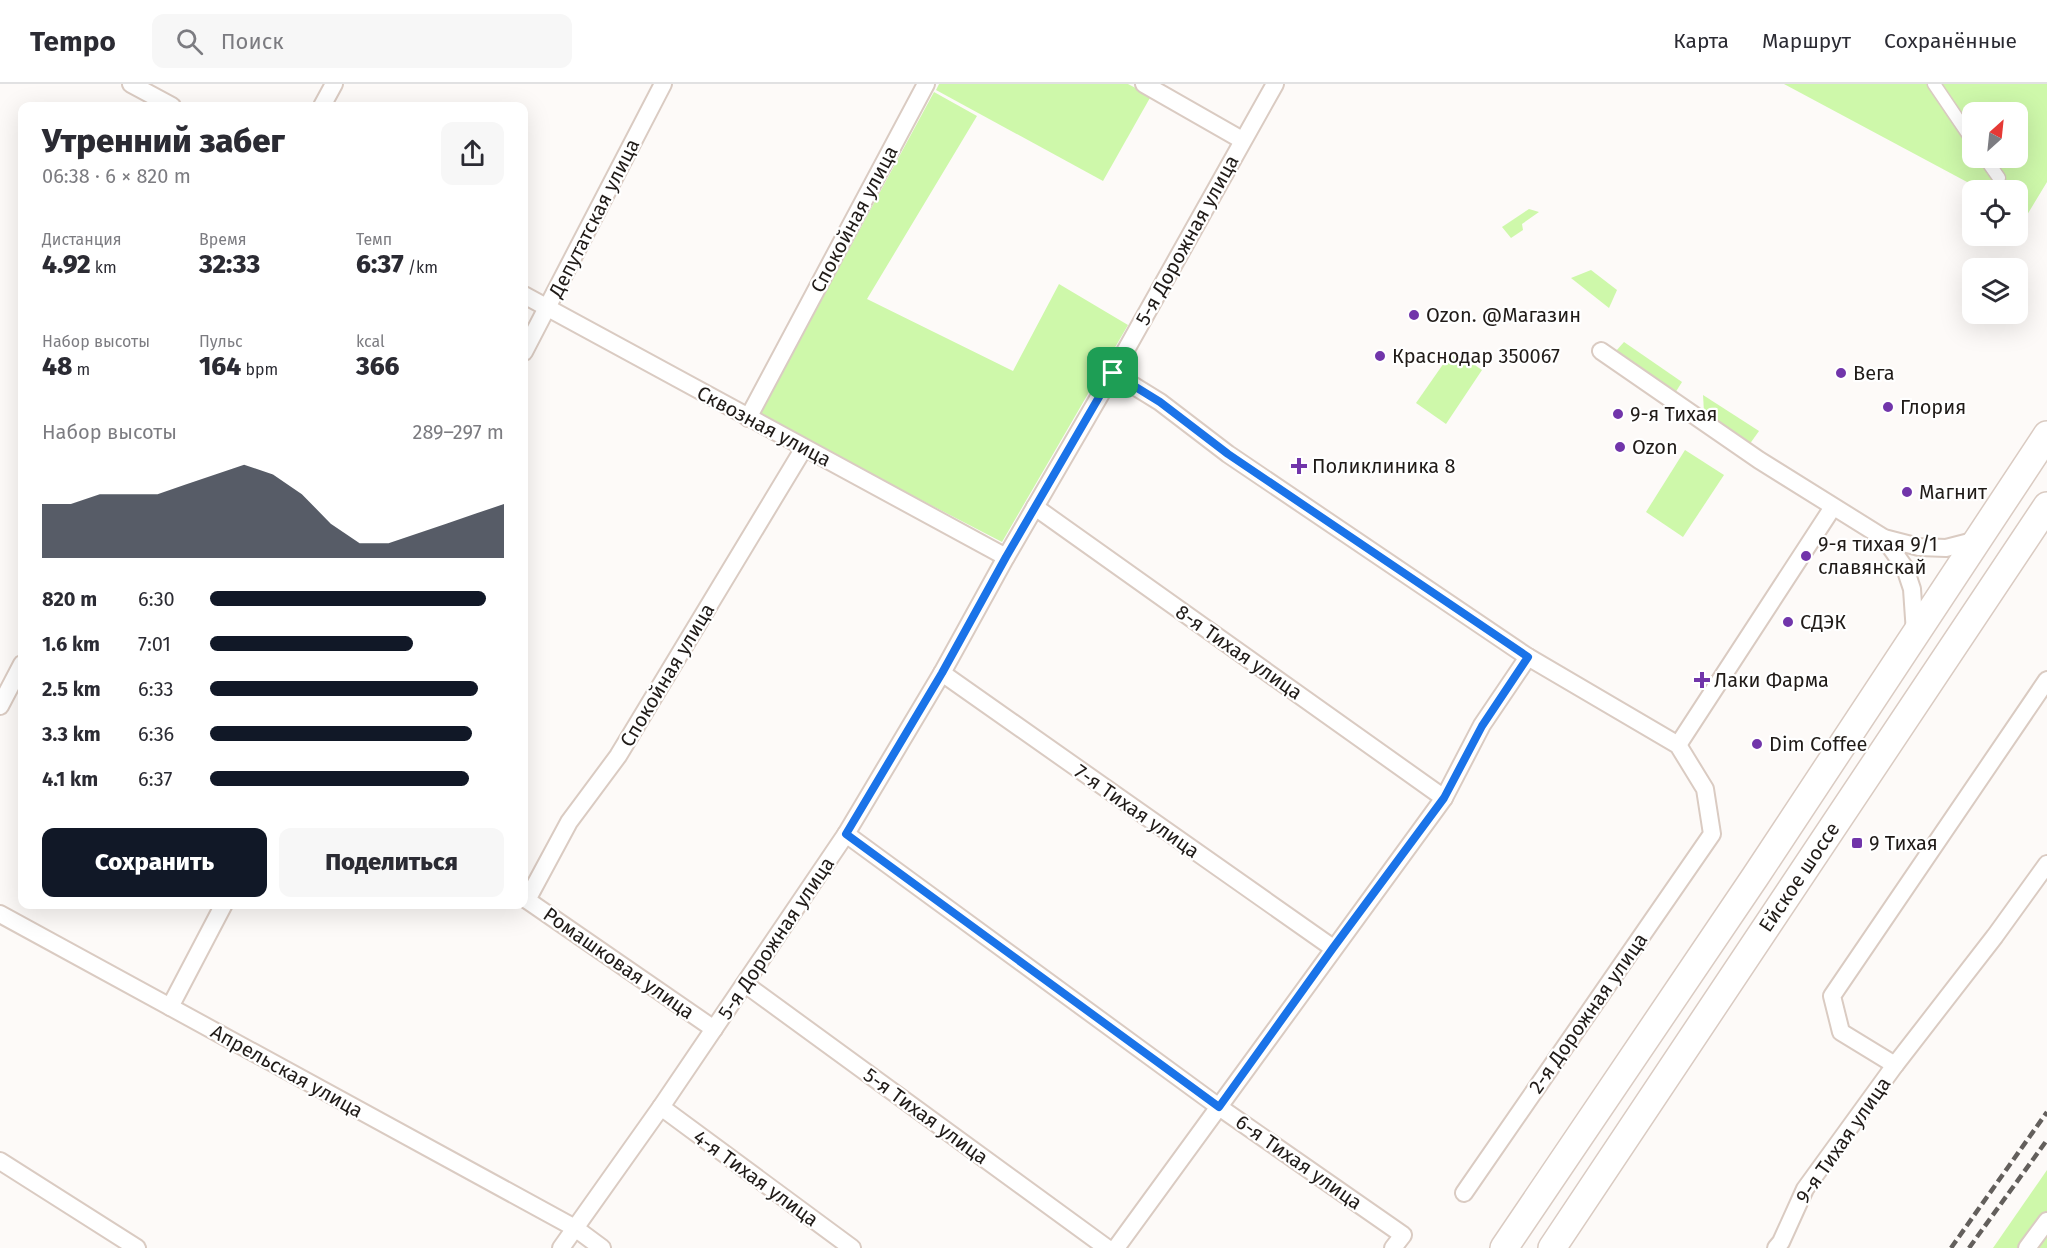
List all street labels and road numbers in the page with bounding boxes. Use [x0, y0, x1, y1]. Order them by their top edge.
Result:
street label: Депутатская улица [543, 135, 644, 302]
street label: Спокойная улица [805, 141, 903, 297]
street label: 5-я Дорожная улица [1130, 151, 1244, 329]
street label: Сквозная улица [693, 381, 835, 471]
street label: Спокойная улица [615, 599, 719, 751]
street label: 8-я Тихая улица [1171, 599, 1307, 705]
street label: 7-я Тихая улица [1070, 759, 1204, 863]
street label: Ейское шоссе [1754, 818, 1844, 936]
street label: 5-я Дорожная улица [713, 852, 839, 1024]
street label: Ромашковая улица [539, 902, 699, 1024]
street label: 2-я Дорожная улица [1524, 928, 1652, 1098]
street label: Апрельская улица [207, 1019, 367, 1123]
street label: 5-я Тихая улица [859, 1063, 993, 1169]
street label: 9-я Тихая улица [1791, 1072, 1895, 1208]
street label: 6-я Тихая улица [1231, 1109, 1367, 1215]
street label: 4-я Тихая улица [689, 1125, 823, 1231]

